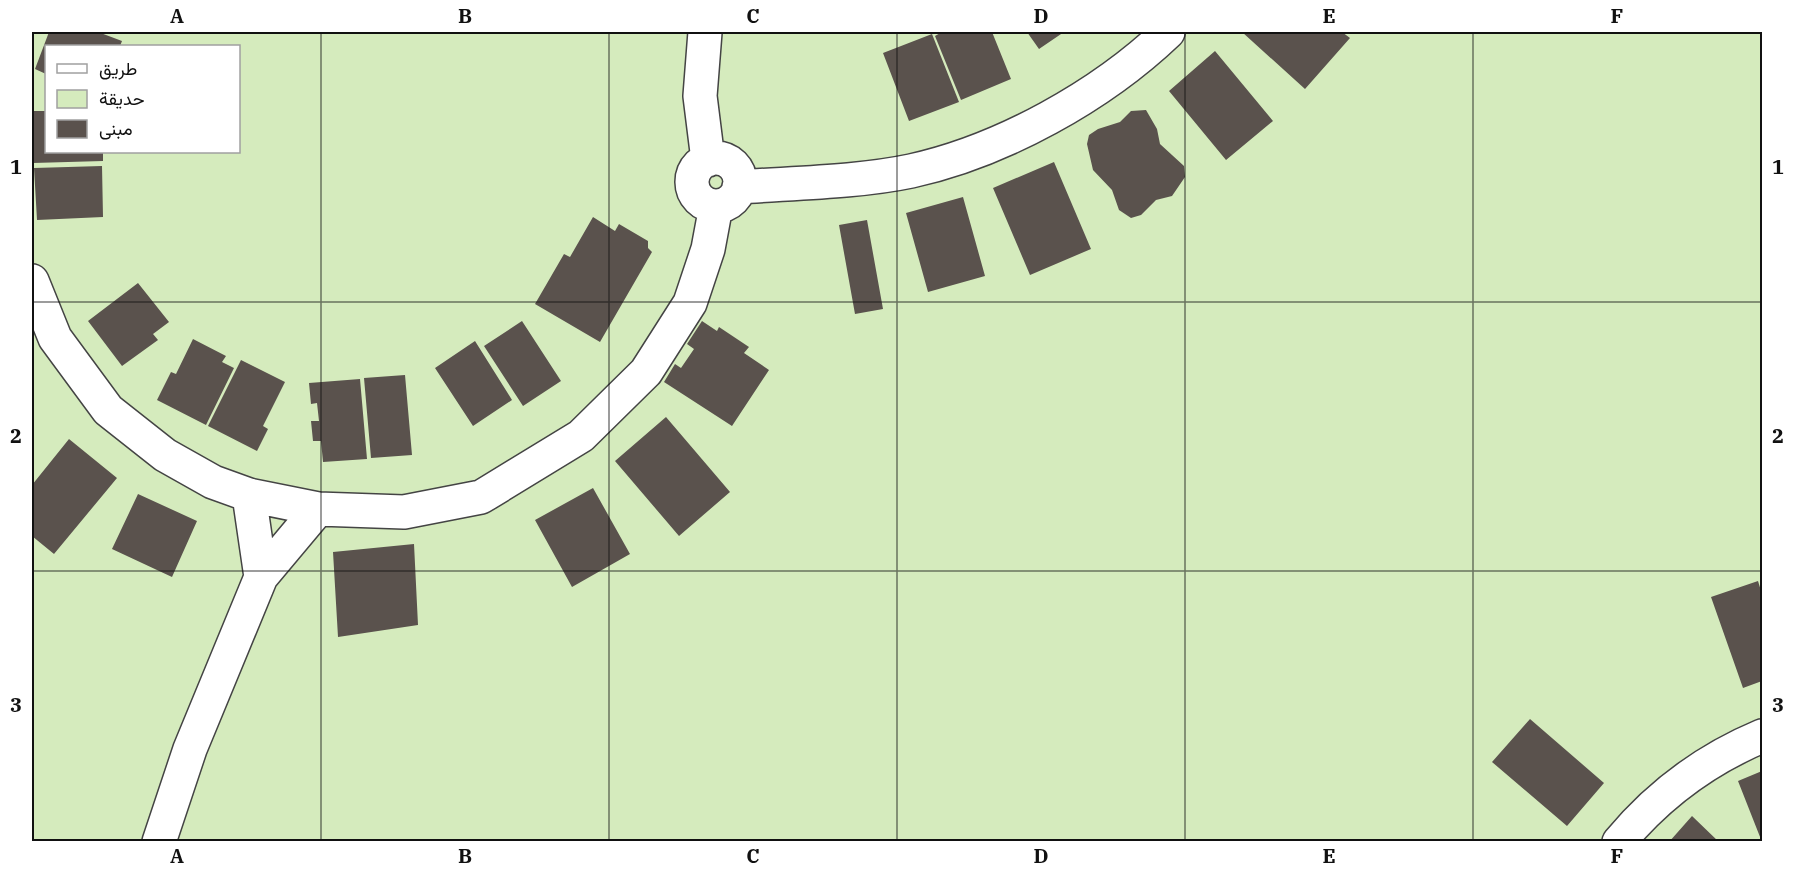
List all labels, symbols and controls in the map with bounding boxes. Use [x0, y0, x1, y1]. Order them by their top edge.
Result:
text: A [170, 2, 184, 29]
text: B [458, 2, 472, 29]
text: C [746, 2, 760, 29]
text: D [1033, 2, 1049, 29]
text: E [1322, 2, 1336, 29]
text: F [1611, 2, 1623, 29]
legend [45, 45, 240, 153]
text: طريق [99, 57, 137, 80]
text: حديقة [99, 87, 145, 110]
text: مبنى [99, 117, 133, 140]
text: 1 [10, 153, 22, 180]
text: 1 [1772, 153, 1784, 180]
text: 2 [10, 422, 22, 449]
text: 2 [1772, 422, 1784, 449]
text: 3 [10, 691, 22, 718]
text: 3 [1772, 691, 1784, 718]
text: A [170, 842, 184, 869]
text: B [458, 842, 472, 869]
text: C [746, 842, 760, 869]
text: D [1033, 842, 1049, 869]
text: E [1322, 842, 1336, 869]
text: F [1611, 842, 1623, 869]

